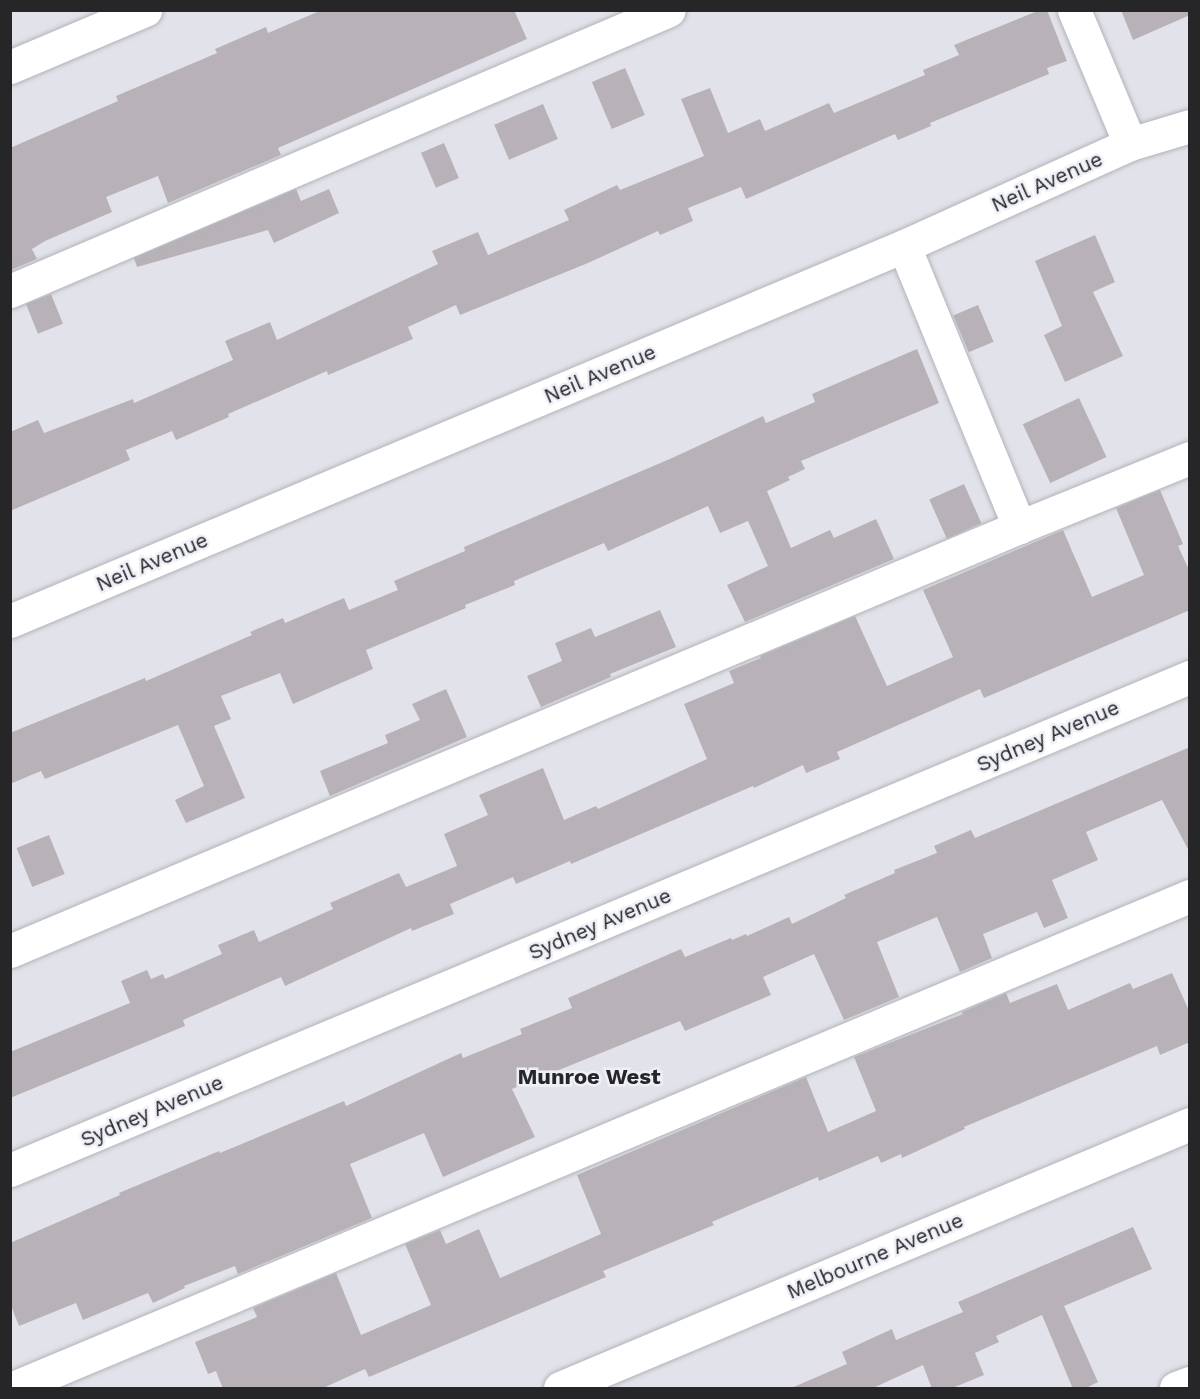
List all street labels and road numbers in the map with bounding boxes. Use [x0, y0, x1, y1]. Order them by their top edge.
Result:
street label: Neil Avenue [987, 146, 1107, 218]
street label: Neil Avenue [539, 339, 661, 409]
street label: Neil Avenue [91, 527, 213, 597]
street label: Sydney Avenue [972, 694, 1124, 778]
street label: Sydney Avenue [524, 882, 676, 966]
street label: Sydney Avenue [76, 1069, 228, 1153]
street label: Melbourne Avenue [783, 1207, 967, 1305]

